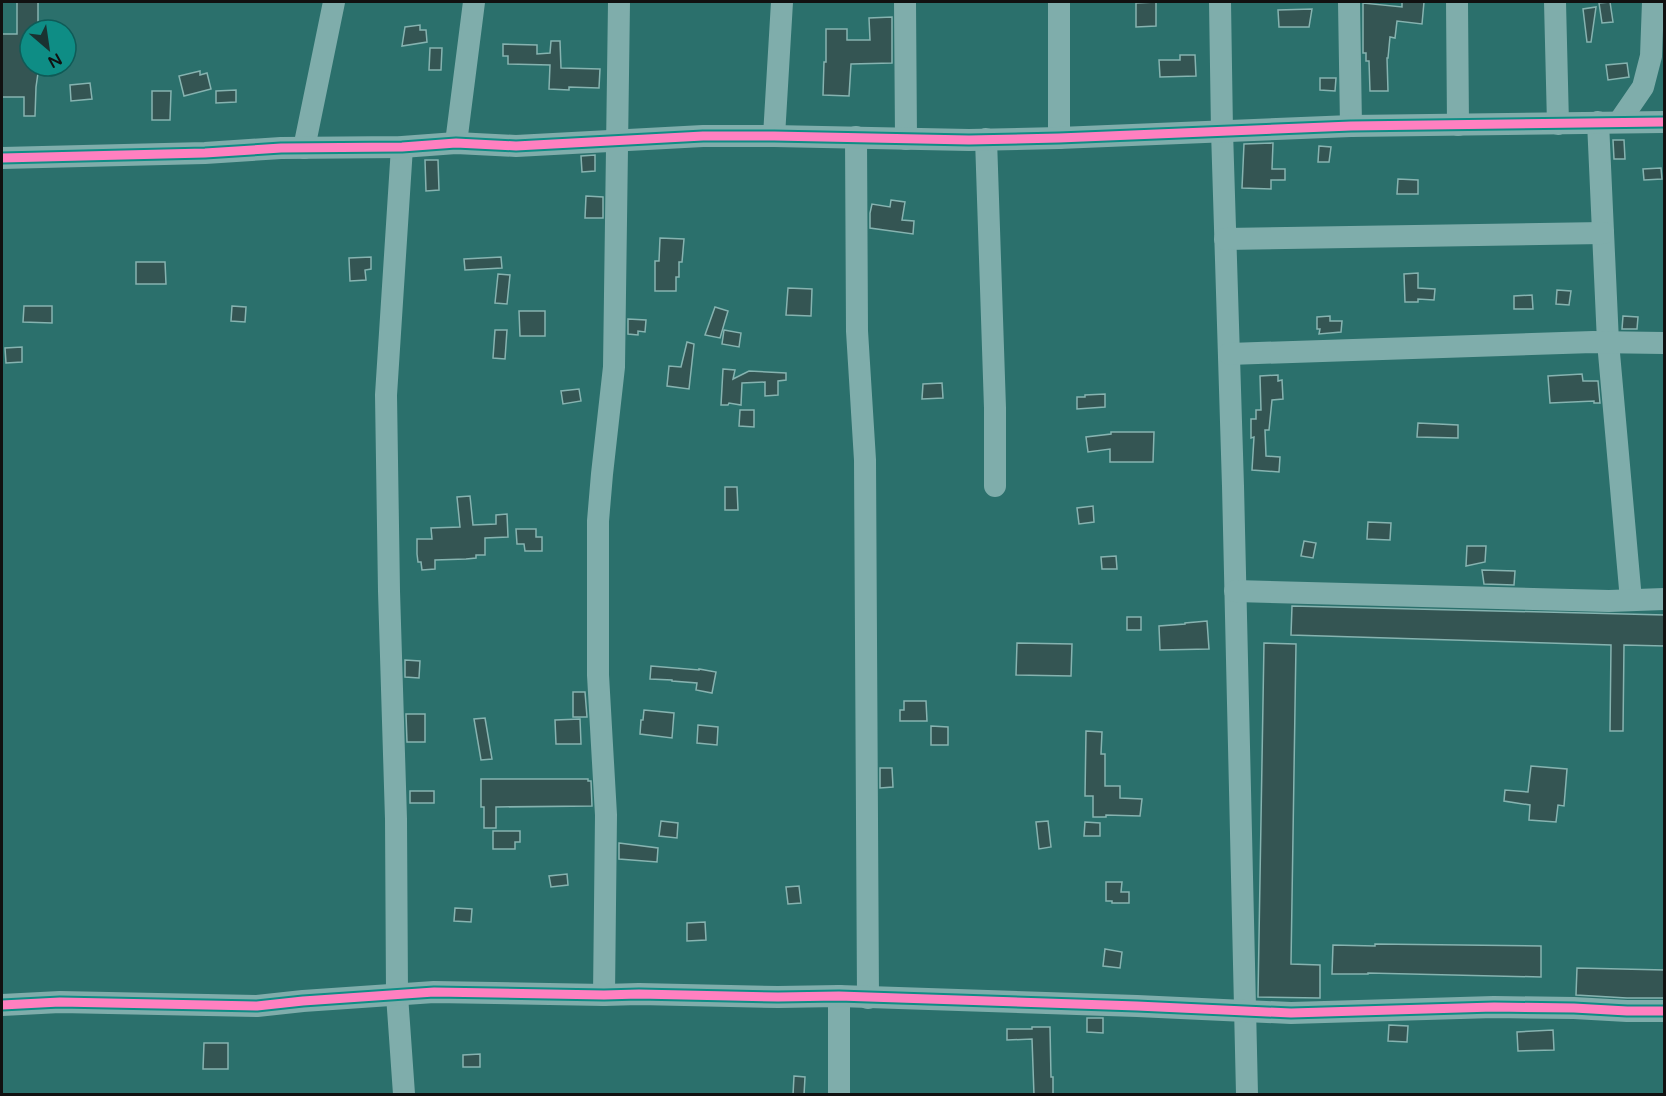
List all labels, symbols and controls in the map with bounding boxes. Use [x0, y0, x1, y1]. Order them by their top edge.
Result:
north arrow [18, 18, 78, 78]
text: N [44, 48, 65, 72]

